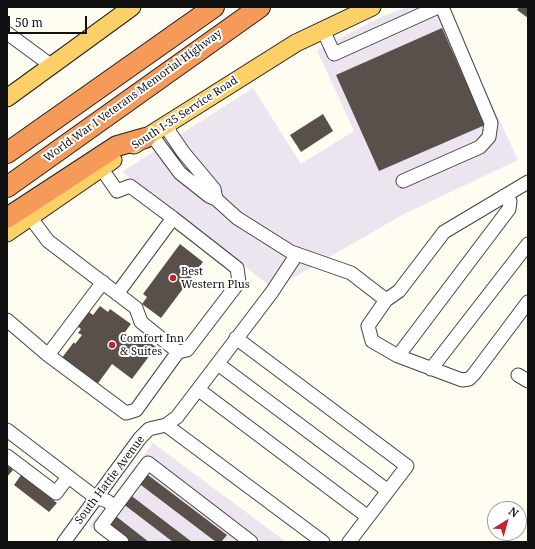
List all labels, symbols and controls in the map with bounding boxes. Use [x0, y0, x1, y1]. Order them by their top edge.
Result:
scale bar [10, 8, 89, 34]
text: 50 m [15, 14, 43, 31]
street label: World War I Veterans Memorial Highway [41, 27, 225, 165]
street label: South I-35 Service Road [130, 74, 240, 152]
place label: Best Western Plus [181, 265, 250, 291]
marker: Best Western Plus [168, 273, 178, 283]
place label: Comfort Inn & Suites [120, 332, 184, 358]
marker: Comfort Inn & Suites [107, 340, 117, 350]
street label: South Hattie Avenue [72, 433, 148, 527]
north arrow [487, 501, 527, 541]
text: N [506, 503, 522, 520]

